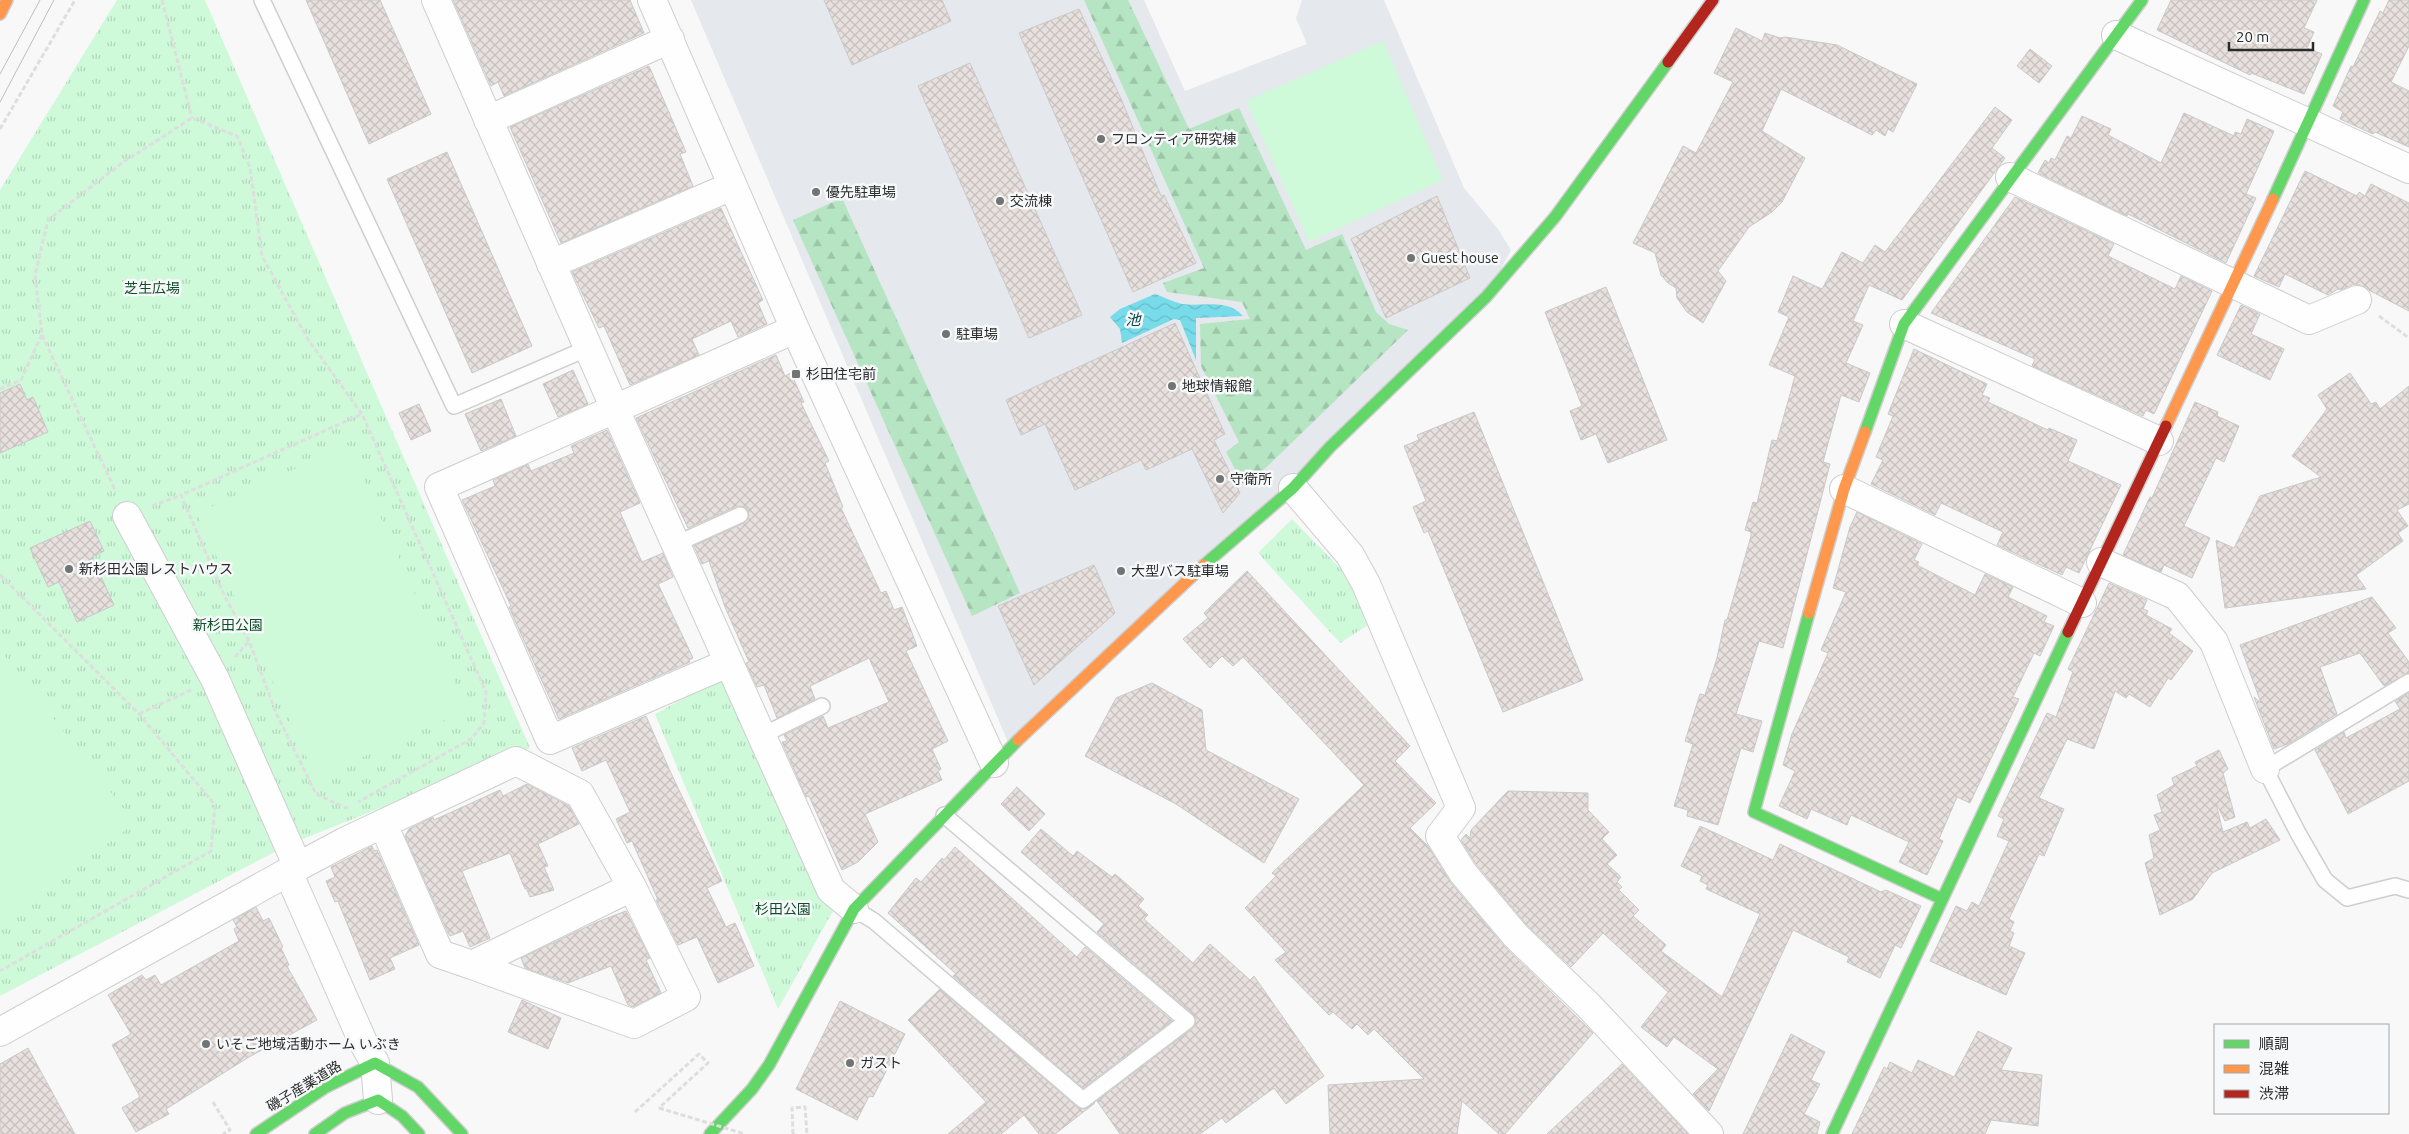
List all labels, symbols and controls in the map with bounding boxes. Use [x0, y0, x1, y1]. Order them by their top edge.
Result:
scale bar [2229, 20, 2313, 52]
text: 20 m [2236, 28, 2269, 45]
place label: フロンティア研究棟 [1111, 131, 1236, 147]
marker: フロンティア研究棟 [1095, 133, 1107, 145]
place label: 優先駐車場 [826, 184, 896, 200]
marker: 優先駐車場 [810, 186, 822, 198]
place label: 交流棟 [1010, 193, 1052, 209]
marker: 交流棟 [994, 195, 1006, 207]
place label: Guest house [1421, 250, 1499, 266]
marker: Guest house [1405, 252, 1417, 264]
park label: 芝生広場 [124, 280, 180, 296]
water label: 池 [1125, 311, 1142, 328]
place label: 駐車場 [956, 326, 998, 342]
marker: 駐車場 [940, 328, 952, 340]
place label: 杉田住宅前 [806, 366, 876, 382]
marker: 杉田住宅前 [790, 368, 802, 380]
place label: 地球情報館 [1182, 378, 1252, 394]
marker: 地球情報館 [1166, 380, 1178, 392]
place label: 守衛所 [1230, 471, 1272, 487]
marker: 守衛所 [1214, 473, 1226, 485]
place label: 新杉田公園レストハウス [79, 561, 233, 577]
marker: 新杉田公園レストハウス [63, 563, 75, 575]
place label: 大型バス駐車場 [1131, 563, 1229, 579]
marker: 大型バス駐車場 [1115, 565, 1127, 577]
park label: 新杉田公園 [193, 617, 263, 633]
park label: 杉田公園 [755, 901, 811, 917]
legend [2214, 1024, 2389, 1114]
text: 順調 [2259, 1035, 2289, 1052]
place label: いそご地域活動ホーム いぶき [216, 1036, 401, 1052]
marker: いそご地域活動ホーム いぶき [200, 1038, 212, 1050]
place label: ガスト [860, 1055, 902, 1071]
marker: ガスト [844, 1057, 856, 1069]
street label: 磯子産業道路 [264, 1058, 344, 1114]
text: 混雑 [2259, 1060, 2289, 1077]
text: 渋滞 [2259, 1085, 2289, 1102]

